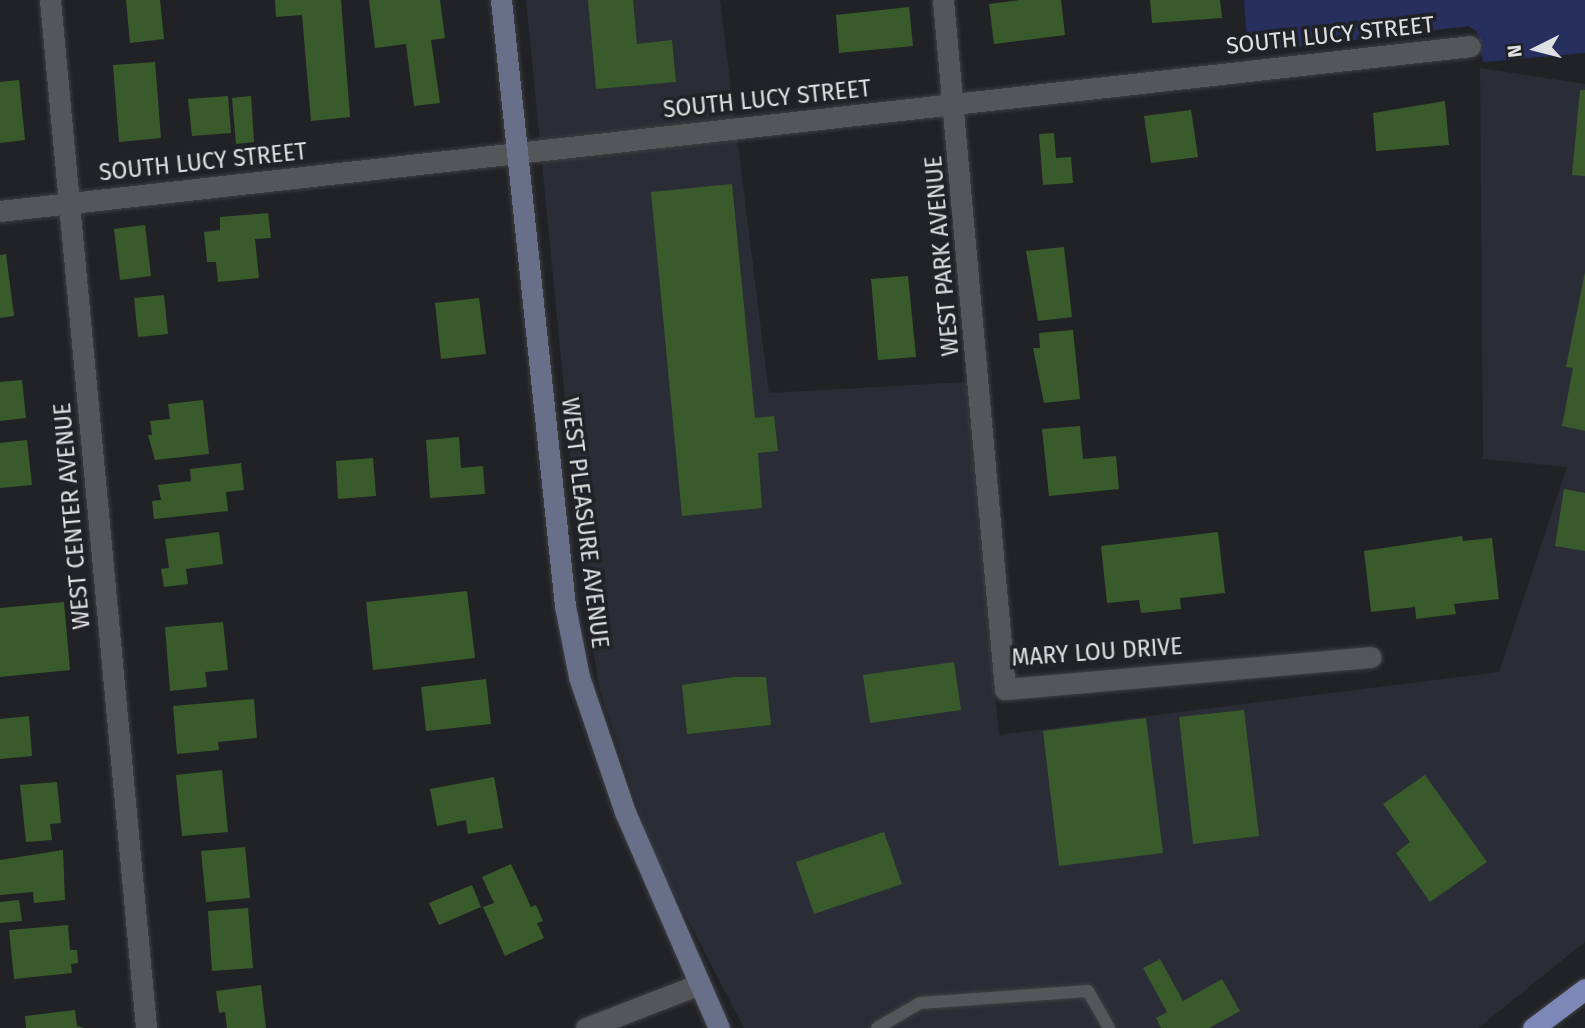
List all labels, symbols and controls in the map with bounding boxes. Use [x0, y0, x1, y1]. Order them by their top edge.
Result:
street label: SOUTH LUCY STREET [1225, 10, 1435, 60]
north arrow [1501, 14, 1571, 84]
text: N [1503, 44, 1527, 59]
street label: SOUTH LUCY STREET [662, 74, 872, 124]
street label: SOUTH LUCY STREET [98, 137, 308, 187]
street label: WEST PARK AVENUE [919, 155, 965, 357]
street label: WEST PLEASURE AVENUE [556, 396, 614, 650]
street label: WEST CENTER AVENUE [48, 402, 96, 630]
street label: MARY LOU DRIVE [1011, 632, 1183, 672]

